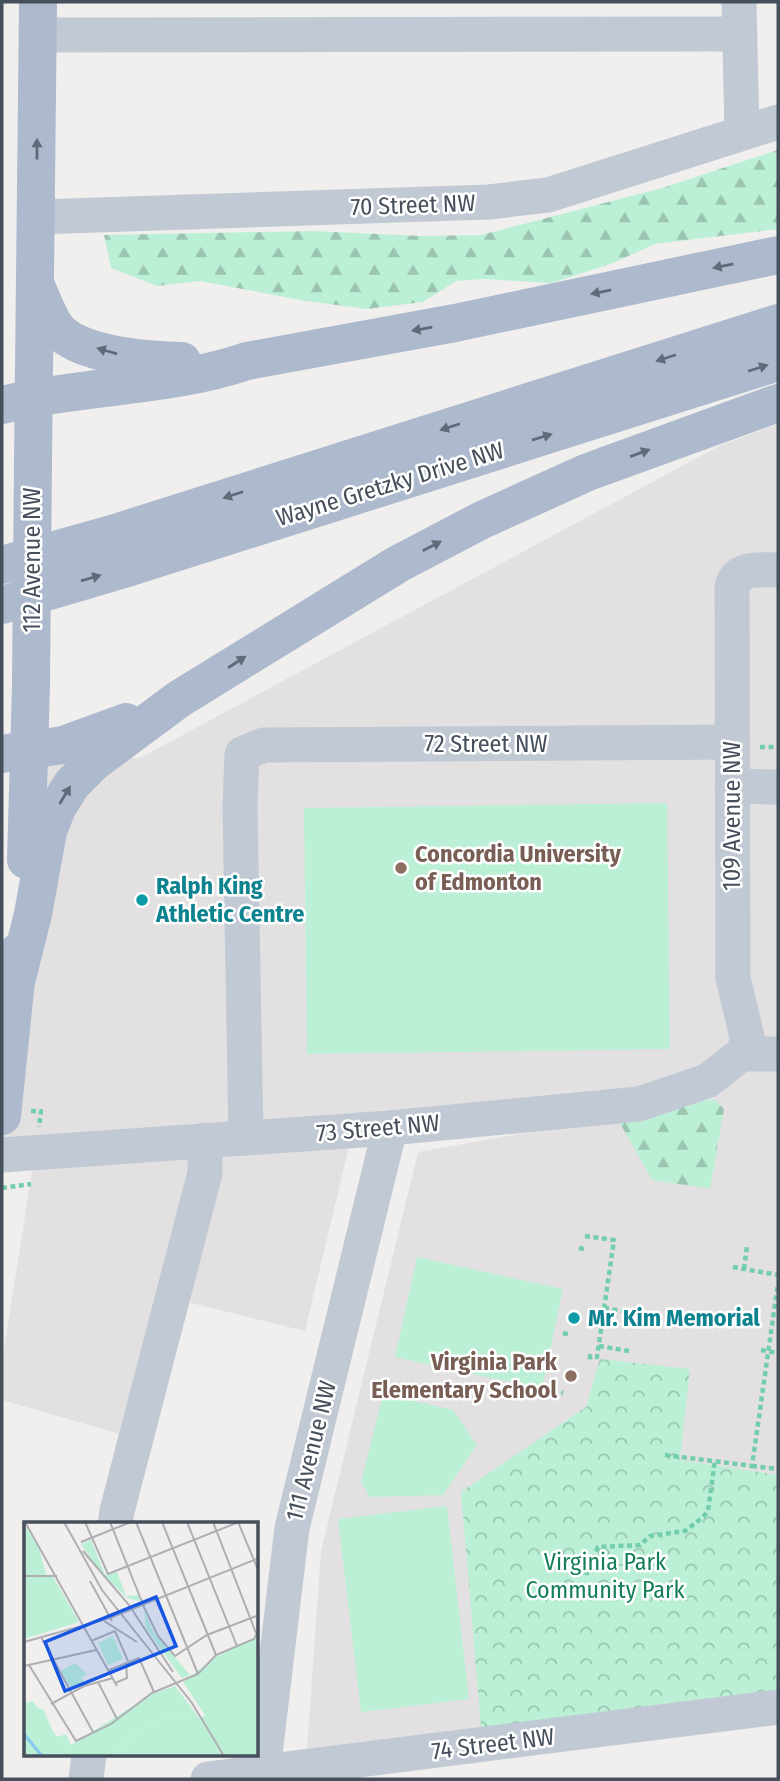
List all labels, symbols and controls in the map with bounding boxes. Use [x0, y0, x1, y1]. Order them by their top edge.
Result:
one-way arrow [32, 138, 43, 160]
street label: 70 Street NW [350, 189, 476, 221]
one-way arrow [712, 261, 734, 272]
one-way arrow [590, 287, 612, 298]
one-way arrow [411, 324, 433, 335]
one-way arrow [96, 346, 117, 356]
one-way arrow [656, 353, 677, 364]
one-way arrow [748, 362, 769, 373]
one-way arrow [439, 422, 460, 432]
one-way arrow [531, 431, 552, 442]
street label: Wayne Gretzky Drive NW [273, 436, 507, 532]
one-way arrow [629, 447, 650, 458]
street label: 112 Avenue NW [18, 488, 46, 632]
one-way arrow [222, 491, 243, 501]
one-way arrow [422, 541, 442, 552]
one-way arrow [80, 573, 101, 583]
one-way arrow [227, 656, 247, 669]
street label: 72 Street NW [425, 730, 547, 758]
street label: 109 Avenue NW [718, 741, 746, 891]
one-way arrow [59, 785, 72, 805]
place label: Concordia University of Edmonton [415, 840, 621, 896]
marker: Concordia University of Edmonton [393, 860, 409, 876]
place label: Ralph King Athletic Centre [155, 872, 304, 928]
marker: Ralph King Athletic Centre [134, 892, 150, 908]
street label: 73 Street NW [315, 1109, 441, 1147]
place label: Mr. Kim Memorial [588, 1304, 760, 1332]
marker: Mr. Kim Memorial [566, 1310, 582, 1326]
place label: Virginia Park Elementary School [371, 1348, 558, 1404]
marker: Virginia Park Elementary School [563, 1368, 579, 1384]
street label: 111 Avenue NW [280, 1378, 342, 1524]
inset map [24, 1522, 259, 1756]
park label: Virginia Park Community Park [525, 1548, 685, 1604]
street label: 74 Street NW [430, 1723, 556, 1765]

